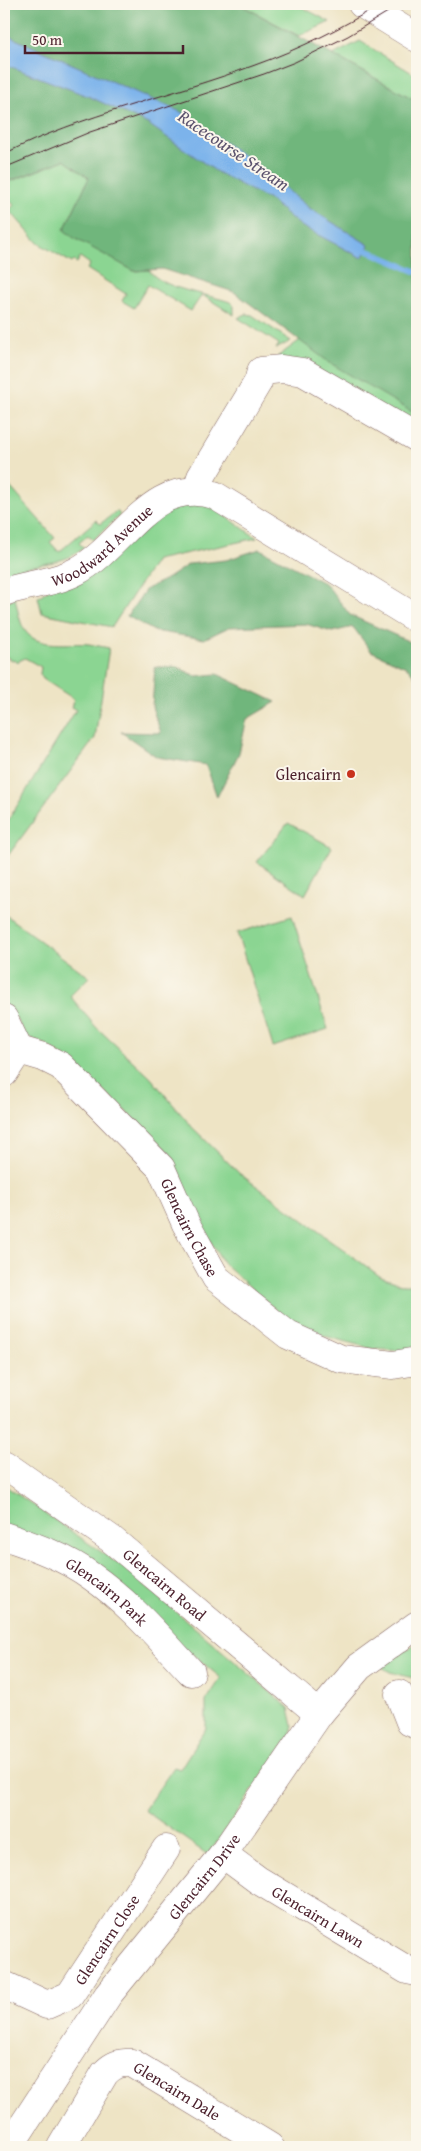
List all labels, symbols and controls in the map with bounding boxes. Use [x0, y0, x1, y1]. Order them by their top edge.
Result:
scale bar [25, 22, 182, 54]
text: 50 m [32, 29, 63, 50]
water label: Racecourse Stream [172, 102, 295, 197]
street label: Woodward Avenue [48, 498, 158, 592]
place label: Glencairn [276, 762, 341, 786]
marker: Glencairn [345, 768, 357, 780]
street label: Glencairn Chase [155, 1174, 225, 1281]
street label: Glencairn Road [118, 1542, 212, 1627]
street label: Glencairn Park [61, 1551, 154, 1632]
street label: Glencairn Drive [162, 1828, 246, 1925]
street label: Glencairn Lawn [267, 1879, 369, 1954]
street label: Glencairn Close [68, 1889, 145, 1989]
street label: Glencairn Dale [129, 2055, 225, 2126]

